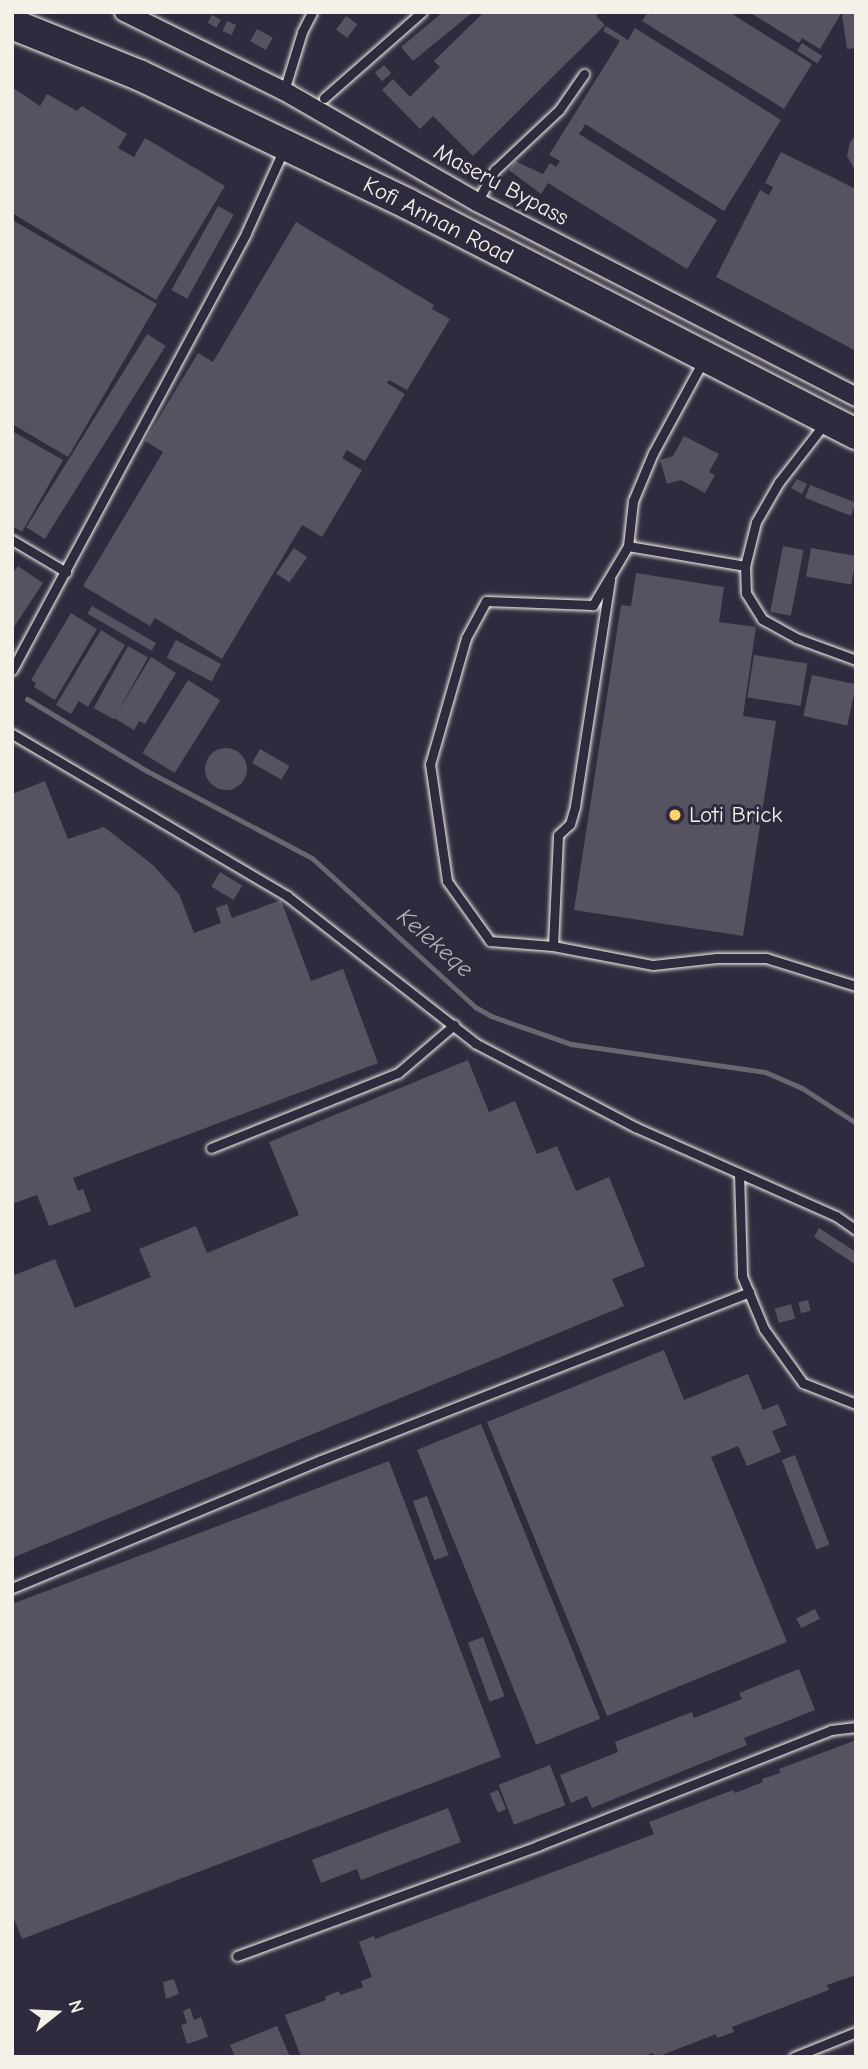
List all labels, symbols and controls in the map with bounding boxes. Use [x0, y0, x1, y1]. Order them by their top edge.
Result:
street label: Maseru Bypass [429, 138, 573, 232]
street label: Kofi Annan Road [358, 171, 518, 271]
place label: Loti Brick [689, 801, 782, 829]
marker: Loti Brick [667, 807, 683, 823]
water label: Kelekeqe [391, 902, 479, 984]
north arrow [21, 1978, 91, 2048]
text: N [64, 1997, 88, 2016]

